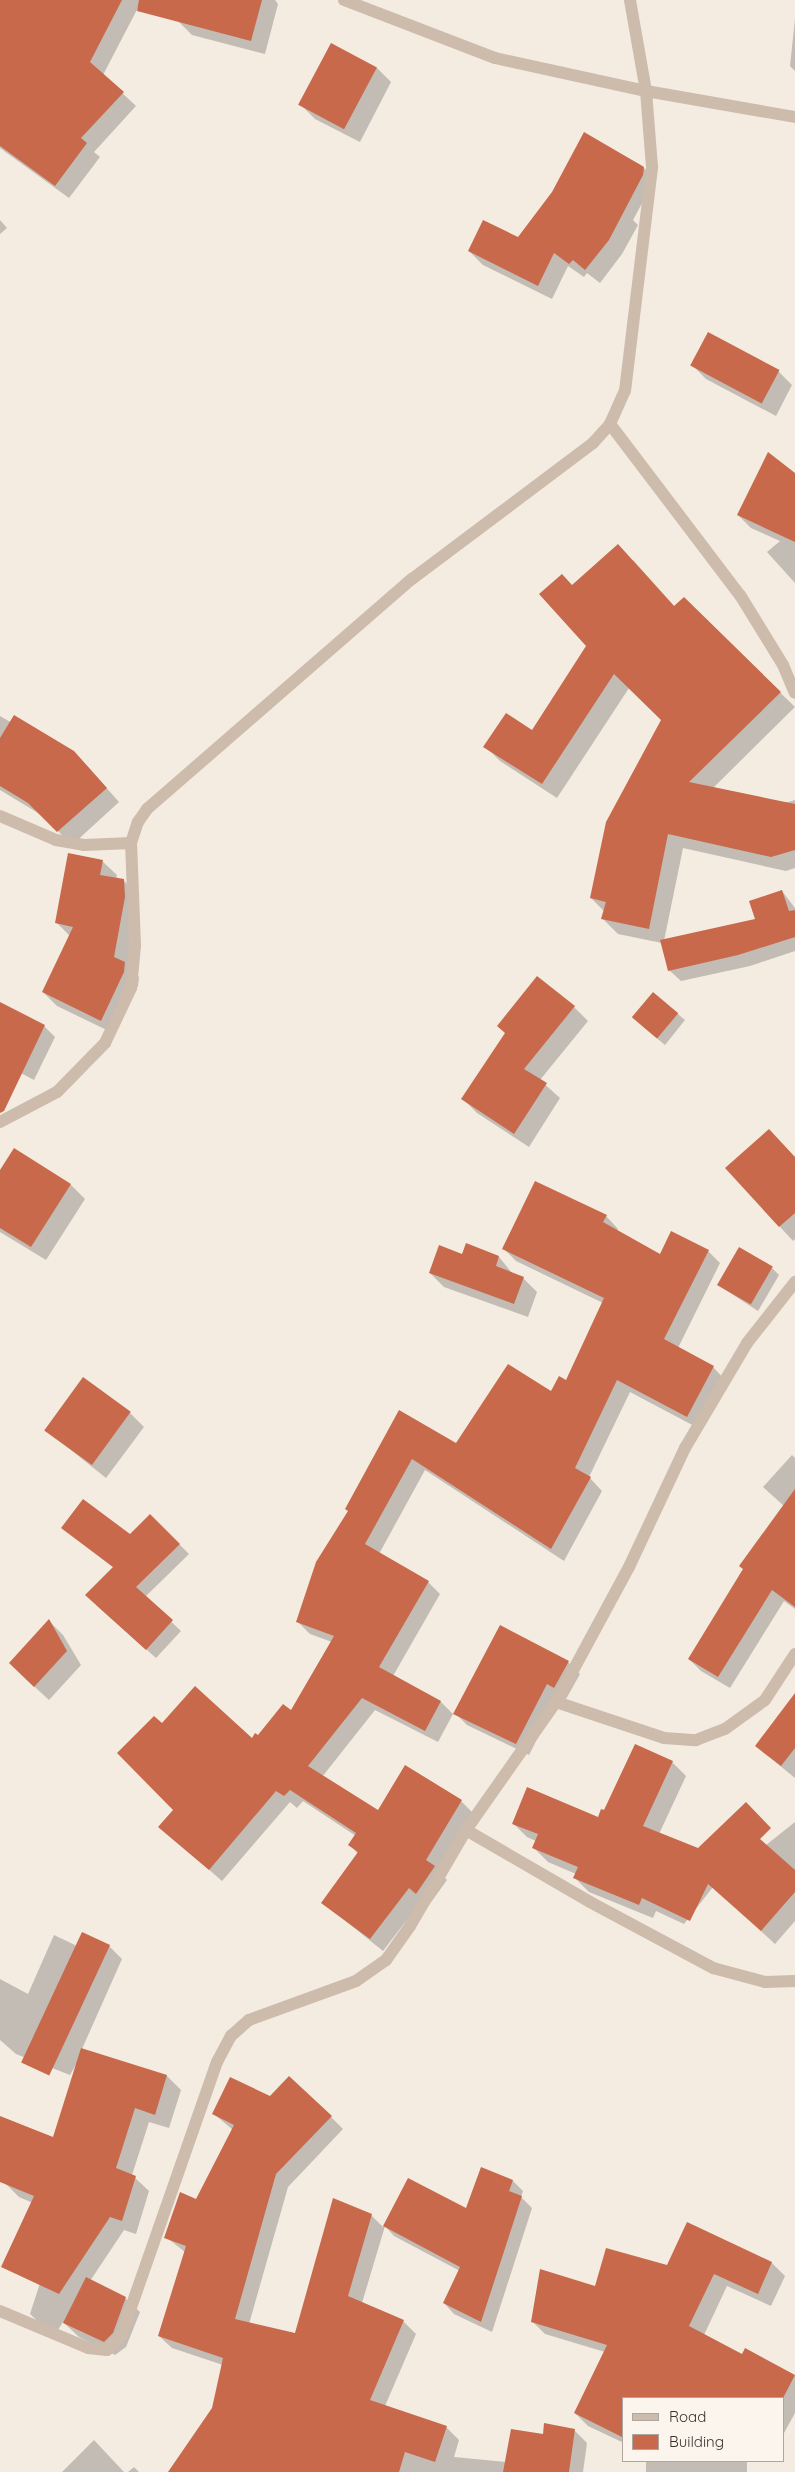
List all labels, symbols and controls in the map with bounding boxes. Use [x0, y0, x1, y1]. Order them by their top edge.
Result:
legend [622, 2397, 785, 2462]
text: Road [669, 2407, 706, 2426]
text: Building [669, 2432, 724, 2451]

